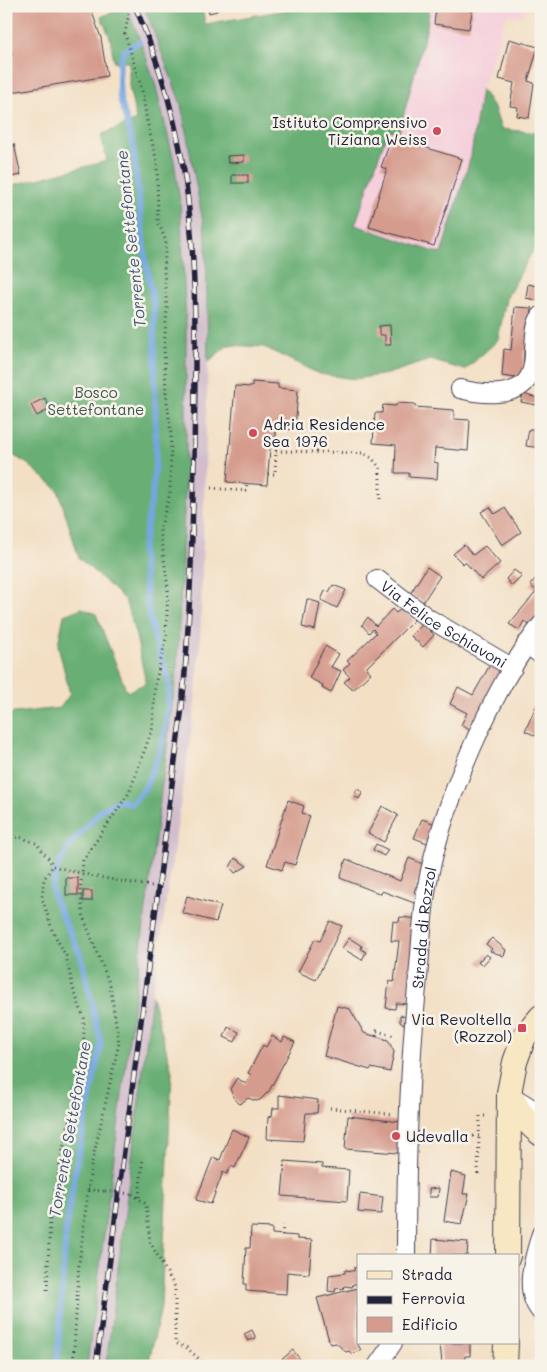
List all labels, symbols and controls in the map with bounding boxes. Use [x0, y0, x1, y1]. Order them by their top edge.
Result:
place label: Istituto Comprensivo Tiziana Weiss [272, 112, 427, 149]
marker: Istituto Comprensivo Tiziana Weiss [431, 125, 443, 137]
water label: Torrente Settefontane [110, 149, 150, 329]
park label: Bosco Settefontane [48, 382, 144, 419]
place label: Adria Residence Sea 1976 [263, 414, 385, 451]
marker: Adria Residence Sea 1976 [247, 427, 259, 439]
street label: Via Felice Schiavoni [377, 576, 511, 672]
street label: Strada di Rozzol [407, 865, 441, 989]
place label: Via Revoltella (Rozzol) [411, 1009, 512, 1046]
marker: Via Revoltella (Rozzol) [516, 1022, 528, 1034]
water label: Torrente Settefontane [43, 1039, 95, 1219]
place label: Udevalla [406, 1126, 469, 1146]
marker: Udevalla [390, 1130, 402, 1142]
legend [357, 1254, 520, 1344]
text: Strada [402, 1264, 453, 1284]
text: Ferrovia [402, 1288, 466, 1308]
text: Edificio [402, 1314, 458, 1334]

